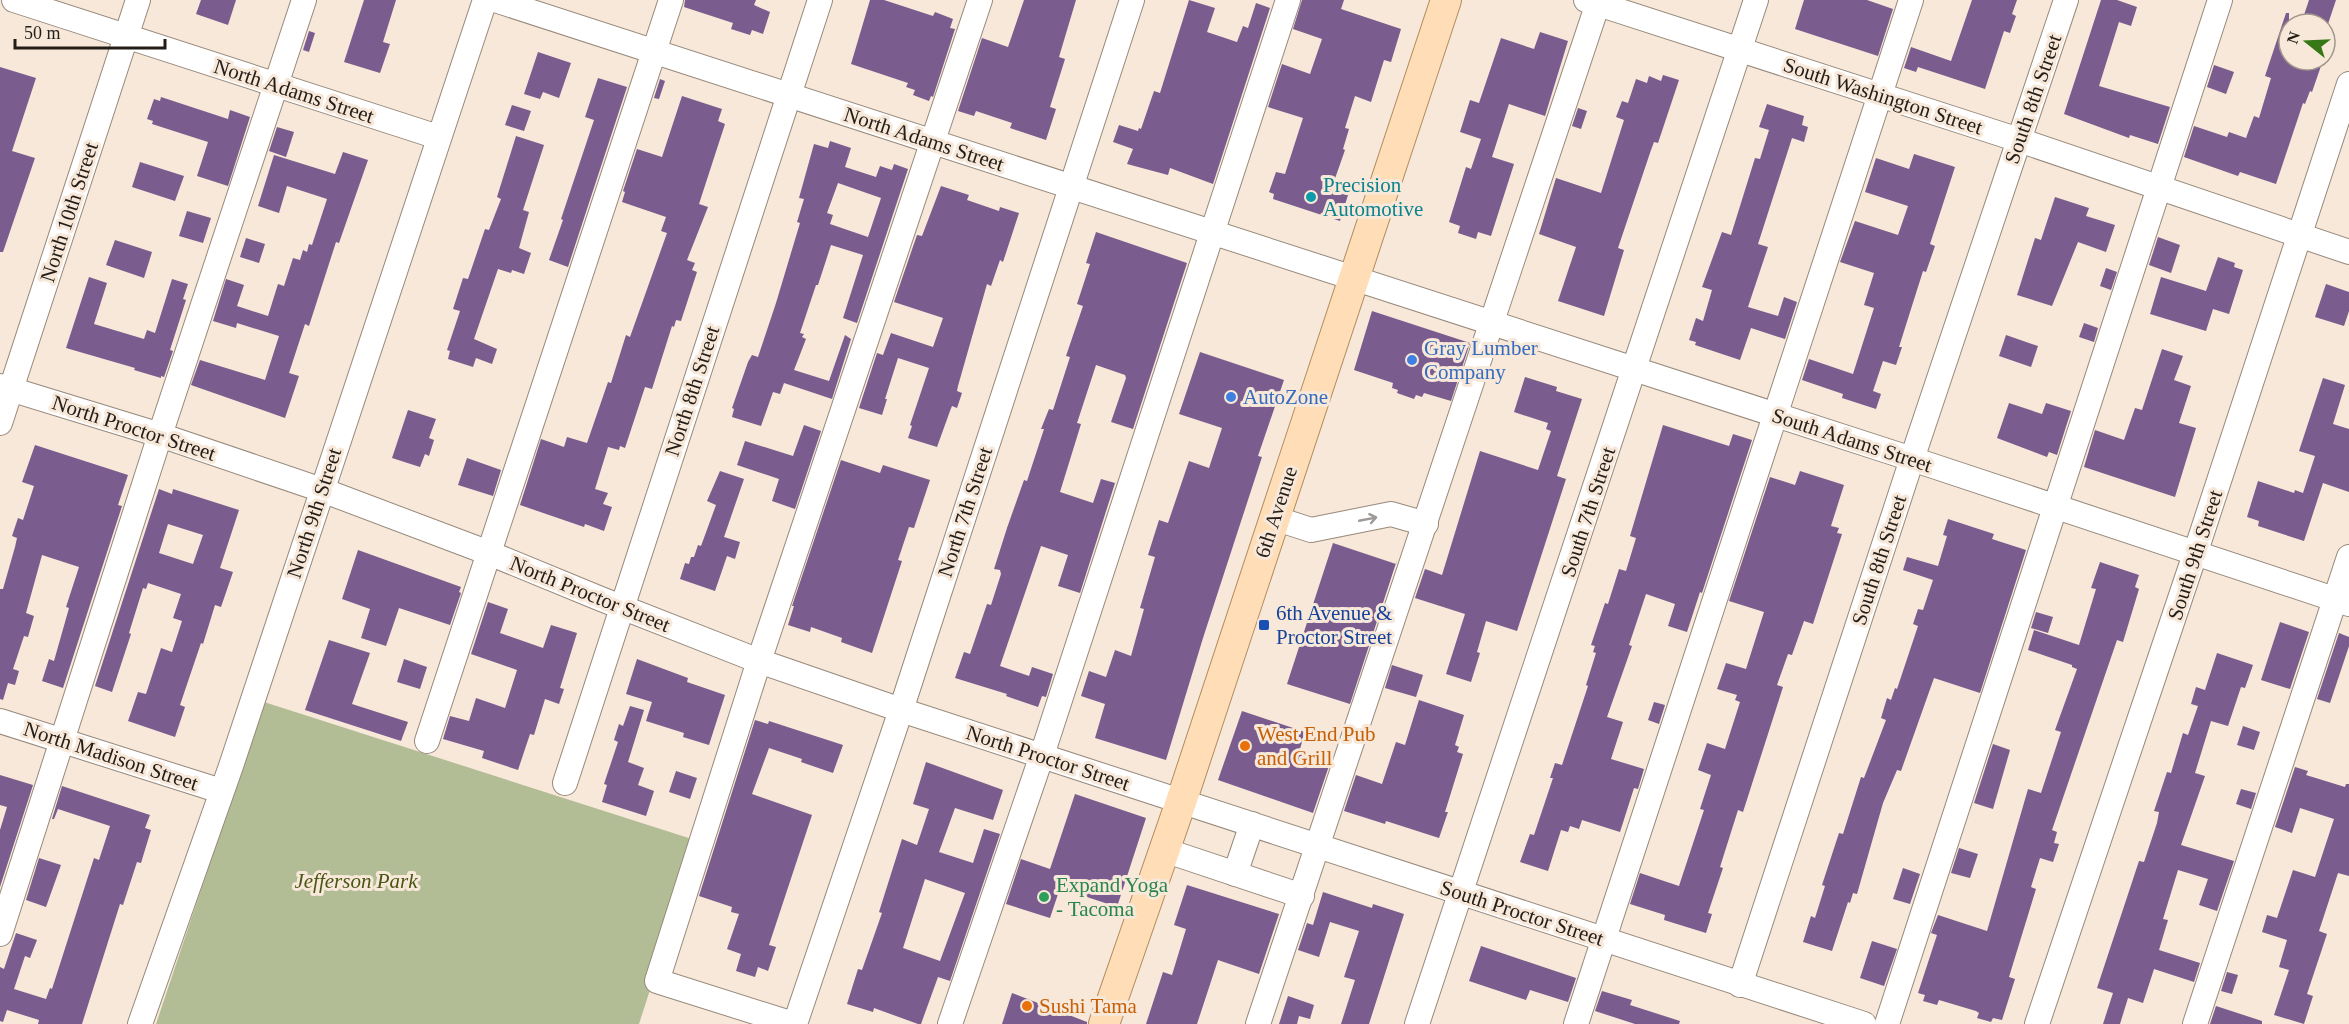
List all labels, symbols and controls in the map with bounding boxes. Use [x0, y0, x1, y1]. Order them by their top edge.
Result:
scale bar [15, 12, 165, 50]
north arrow [2277, 12, 2337, 72]
text: 50 m [24, 23, 61, 43]
text: N [2283, 29, 2303, 46]
street label: South 8th Street [2000, 31, 2066, 167]
street label: South Washington Street [1780, 52, 1986, 140]
street label: North Adams Street [211, 54, 377, 128]
street label: North Adams Street [841, 102, 1007, 176]
street label: North 10th Street [35, 139, 103, 285]
place label: Precision Automotive [1323, 173, 1423, 221]
marker: Precision Automotive [1304, 190, 1318, 204]
street label: North 8th Street [660, 323, 724, 459]
place label: Gray Lumber Company [1424, 336, 1538, 384]
marker: Gray Lumber Company [1405, 353, 1419, 367]
place label: AutoZone [1243, 385, 1328, 409]
street label: North Proctor Street [49, 390, 219, 466]
marker: AutoZone [1224, 390, 1238, 404]
street label: South Adams Street [1769, 403, 1935, 477]
street label: North 7th Street [933, 444, 997, 580]
street label: South 7th Street [1556, 444, 1620, 580]
street label: North 9th Street [282, 445, 346, 581]
street label: 6th Avenue [1250, 463, 1302, 561]
street label: South 9th Street [2163, 487, 2227, 623]
street label: South 8th Street [1847, 492, 1911, 628]
one-way arrow [1358, 513, 1377, 524]
street label: North Proctor Street [507, 551, 674, 637]
place label: 6th Avenue & Proctor Street [1276, 601, 1392, 649]
marker: 6th Avenue & Proctor Street [1257, 618, 1271, 632]
street label: North Madison Street [21, 716, 201, 796]
street label: North Proctor Street [963, 720, 1133, 796]
place label: West End Pub and Grill [1257, 722, 1375, 770]
marker: West End Pub and Grill [1238, 739, 1252, 753]
park label: Jefferson Park [294, 869, 418, 893]
place label: Expand Yoga - Tacoma [1056, 873, 1169, 921]
street label: South Proctor Street [1437, 875, 1607, 951]
marker: Expand Yoga - Tacoma [1037, 890, 1051, 904]
place label: Sushi Tama [1039, 994, 1138, 1018]
marker: Sushi Tama [1020, 999, 1034, 1013]

